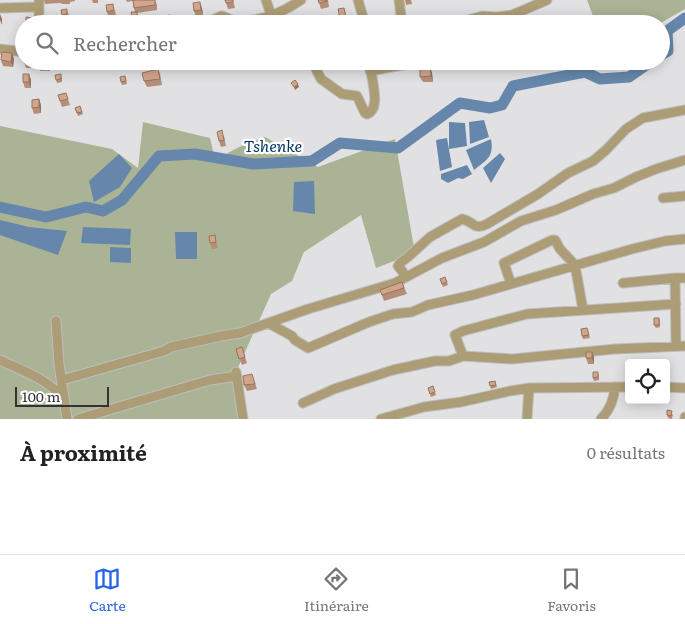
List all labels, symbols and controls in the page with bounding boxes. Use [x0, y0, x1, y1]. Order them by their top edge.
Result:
search box [15, 15, 670, 70]
icon: search [33, 29, 61, 57]
text: Rechercher [73, 29, 177, 57]
water label: Tshenke [244, 133, 302, 157]
map controls [625, 359, 670, 404]
button: locate [625, 359, 670, 404]
scale bar [15, 384, 109, 407]
text: 100 m [22, 386, 60, 406]
text: À proximité [20, 436, 147, 467]
text: 0 résultats [587, 440, 665, 464]
tab: Carte [89, 565, 126, 615]
tab: Itinéraire [304, 565, 369, 615]
tab: Favoris [547, 565, 596, 615]

